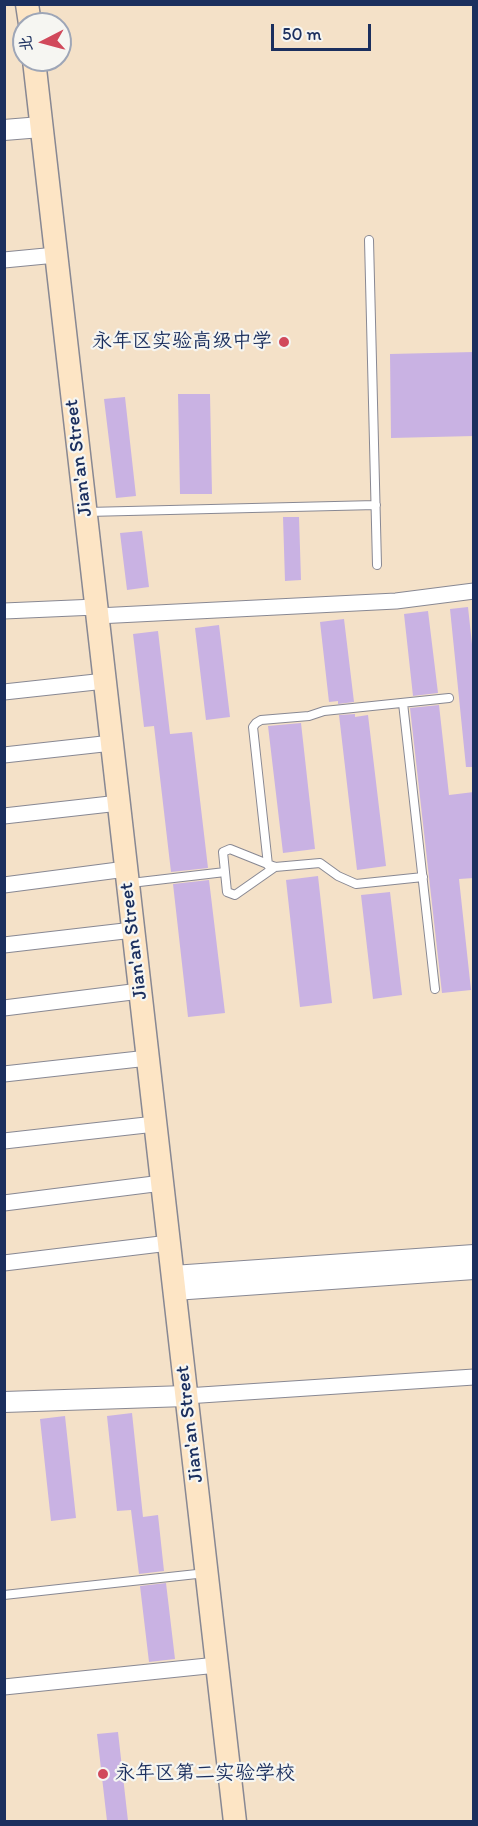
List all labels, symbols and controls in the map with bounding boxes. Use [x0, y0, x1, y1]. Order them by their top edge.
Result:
north arrow [12, 12, 72, 72]
scale bar [274, 12, 374, 50]
text: 50 m [282, 23, 322, 45]
text: 北 [15, 35, 36, 53]
place label: 永年区实验高级中学 [92, 330, 272, 354]
marker: 永年区实验高级中学 [277, 335, 291, 349]
street label: Jian'an Street [60, 398, 98, 518]
street label: Jian'an Street [115, 881, 153, 1001]
street label: Jian'an Street [171, 1364, 209, 1484]
place label: 永年区第二实验学校 [115, 1762, 295, 1786]
marker: 永年区第二实验学校 [96, 1767, 110, 1781]

